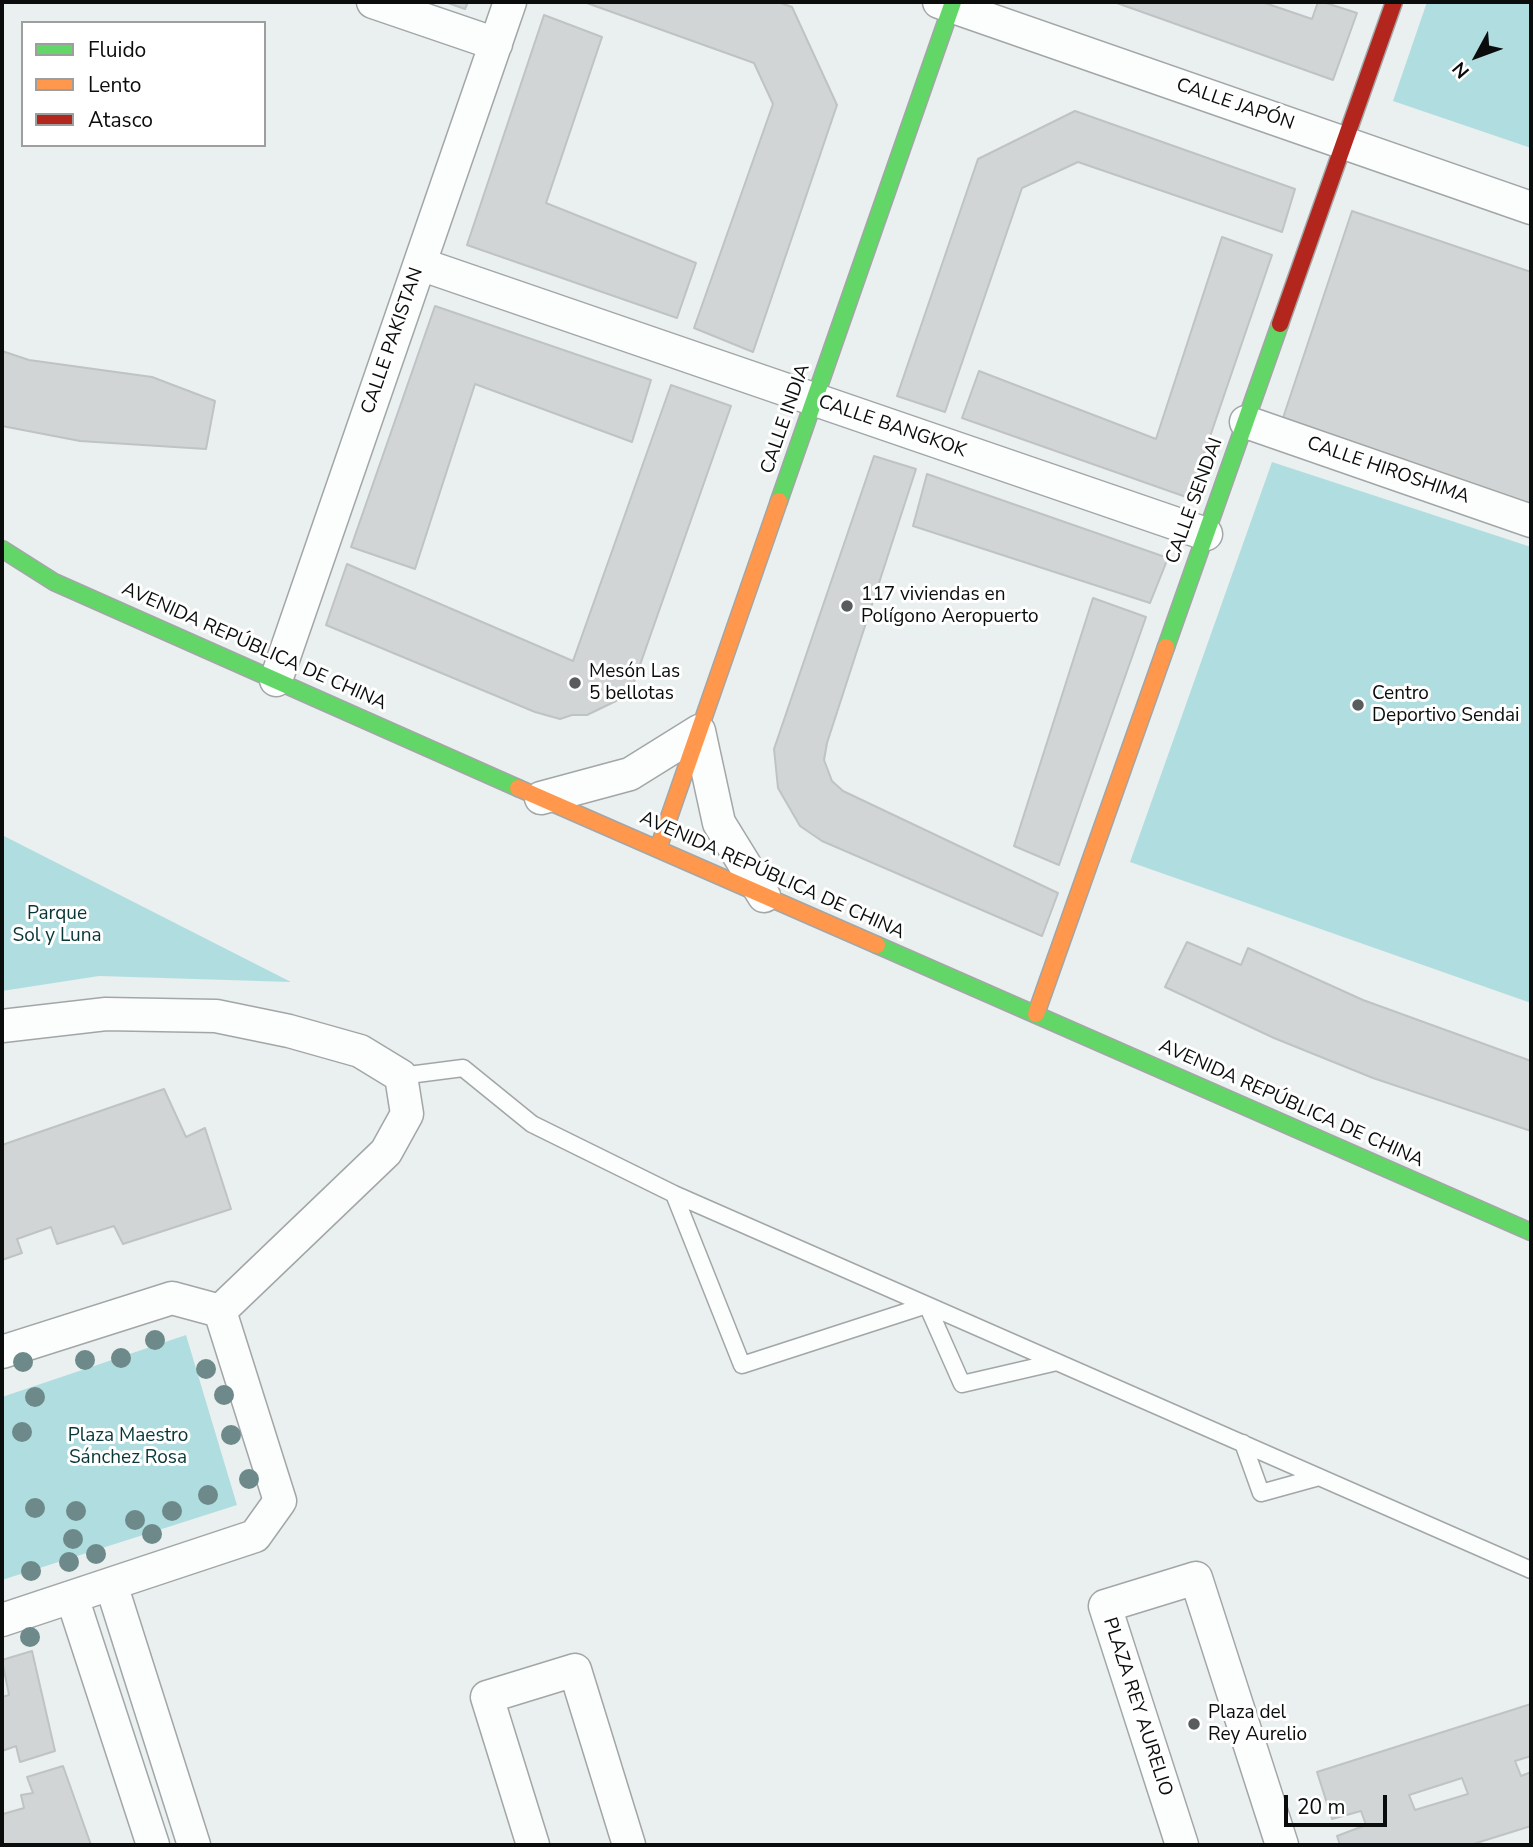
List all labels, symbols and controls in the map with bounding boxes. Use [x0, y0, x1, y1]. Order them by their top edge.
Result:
legend [21, 21, 266, 147]
north arrow [1442, 21, 1512, 91]
text: Fluido [88, 36, 146, 64]
text: N [1447, 56, 1476, 84]
text: Lento [88, 71, 141, 99]
street label: CALLE JAPÓN [1173, 74, 1297, 136]
text: Atasco [88, 106, 153, 134]
street label: CALLE PAKISTAN [357, 265, 429, 417]
street label: CALLE INDIA [757, 361, 815, 477]
street label: CALLE BANGKOK [815, 391, 969, 463]
street label: CALLE HIROSHIMA [1304, 432, 1472, 510]
street label: CALLE SENDAI [1162, 435, 1228, 567]
street label: AVENIDA REPÚBLICA DE CHINA [118, 578, 390, 716]
place label: 117 viviendas en Polígono Aeropuerto [861, 584, 1039, 628]
marker: 117 viviendas en Polígono Aeropuerto [839, 598, 855, 614]
place label: Mesón Las 5 bellotas [589, 661, 680, 705]
marker: Mesón Las 5 bellotas [567, 675, 583, 691]
place label: Centro Deportivo Sendai [1372, 683, 1519, 727]
marker: Centro Deportivo Sendai [1350, 697, 1366, 713]
street label: AVENIDA REPÚBLICA DE CHINA [636, 807, 908, 945]
park label: Parque Sol y Luna [12, 903, 102, 947]
street label: AVENIDA REPÚBLICA DE CHINA [1155, 1035, 1427, 1173]
park label: Plaza Maestro Sánchez Rosa [68, 1425, 188, 1469]
street label: PLAZA REY AURELIO [1097, 1615, 1177, 1799]
place label: Plaza del Rey Aurelio [1208, 1702, 1307, 1746]
marker: Plaza del Rey Aurelio [1186, 1716, 1202, 1732]
scale bar [1288, 1780, 1391, 1824]
text: 20 m [1297, 1793, 1346, 1821]

